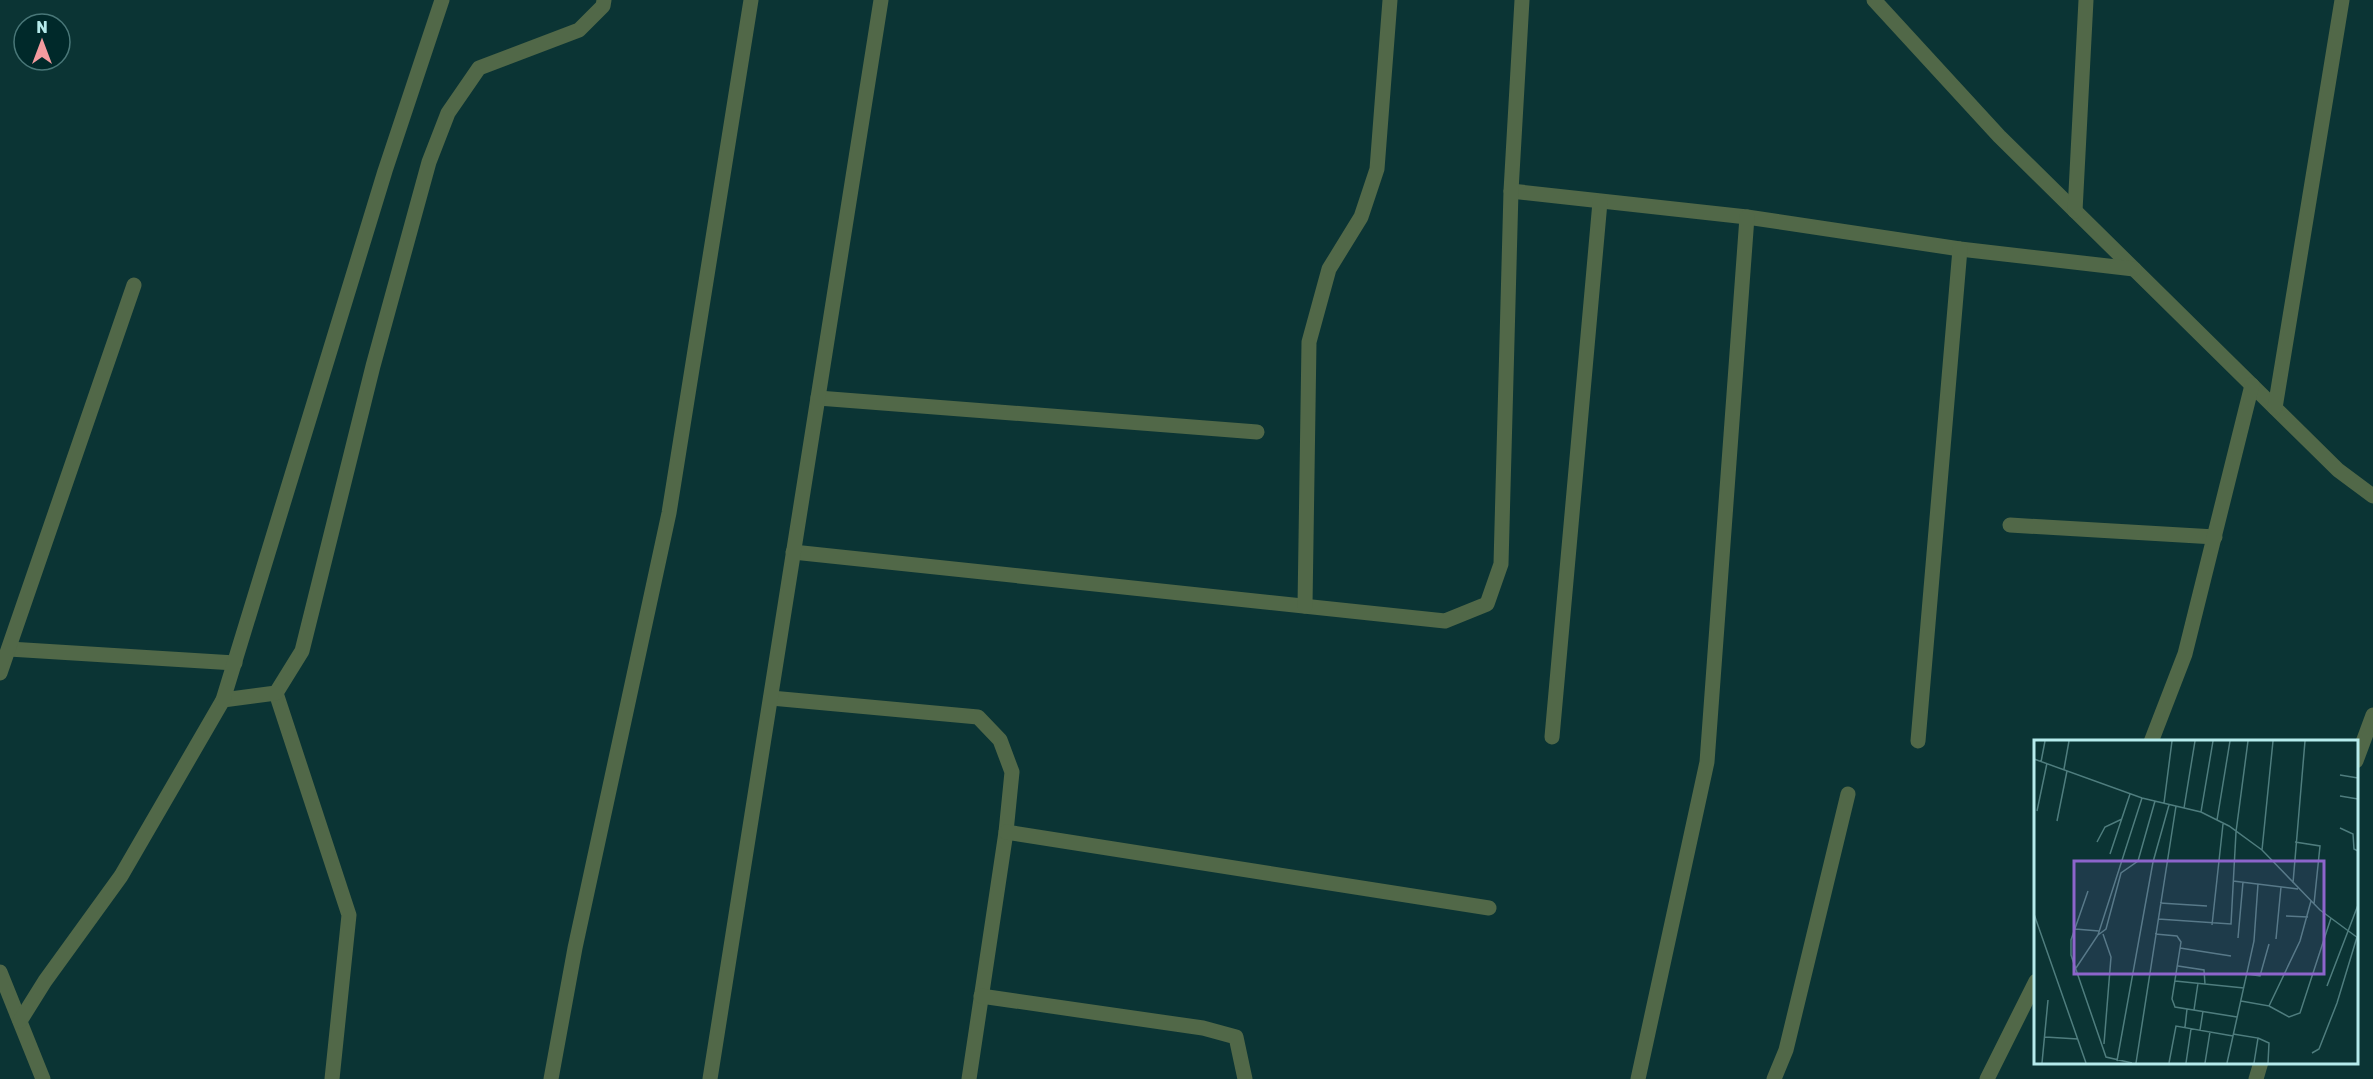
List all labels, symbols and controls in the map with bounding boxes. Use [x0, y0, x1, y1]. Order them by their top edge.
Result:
north arrow [12, 12, 72, 72]
text: N [36, 18, 48, 37]
inset map [2034, 740, 2358, 1064]

